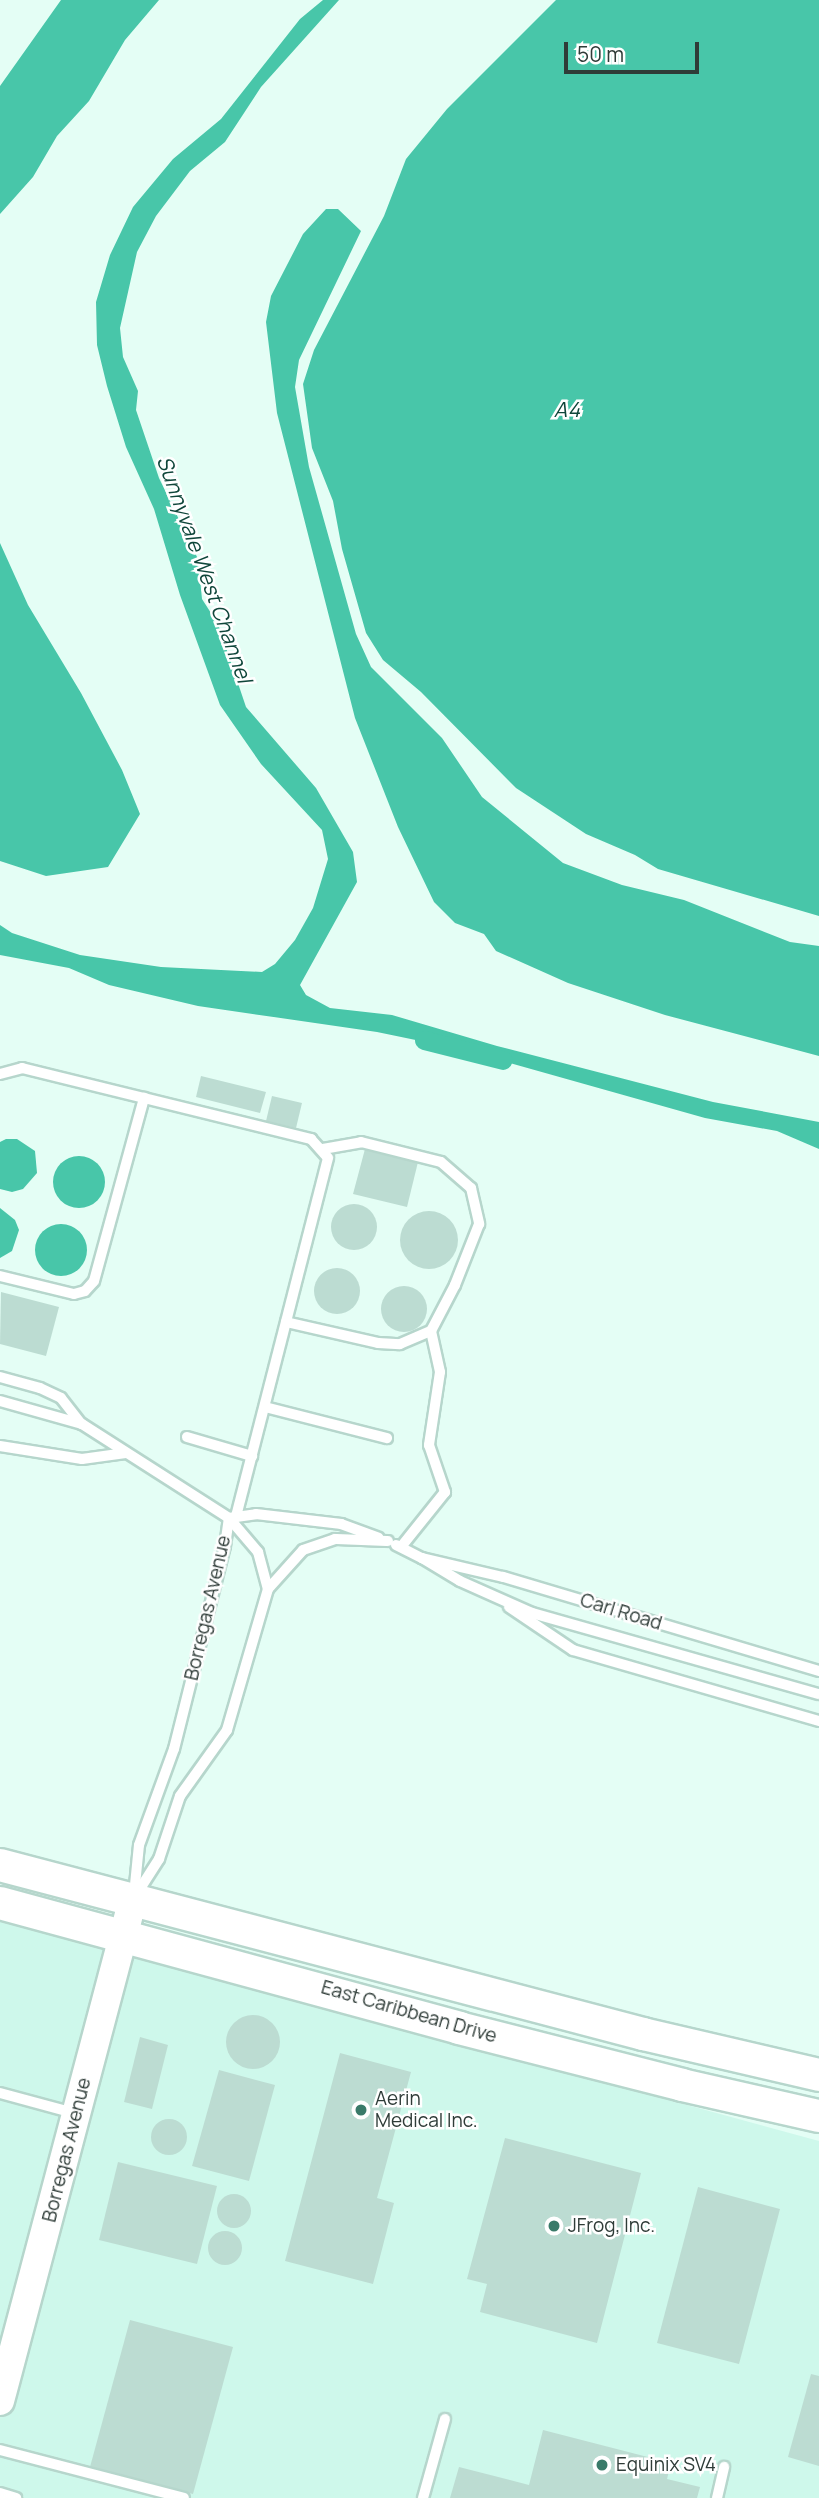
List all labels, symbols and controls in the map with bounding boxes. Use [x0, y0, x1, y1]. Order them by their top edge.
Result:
scale bar [567, 28, 702, 72]
text: 50 m [577, 40, 624, 68]
water label: A4 [554, 396, 580, 422]
water label: Sunnyvale West Channel [152, 452, 258, 686]
street label: Borregas Avenue [180, 1533, 236, 1683]
street label: Carl Road [577, 1589, 665, 1635]
street label: East Caribbean Drive [319, 1976, 499, 2048]
street label: Borregas Avenue [38, 2075, 96, 2225]
place label: Aerin Medical Inc. [375, 2088, 478, 2132]
marker: Aerin Medical Inc. [353, 2102, 369, 2118]
place label: JFrog, Inc. [568, 2215, 655, 2237]
marker: JFrog, Inc. [546, 2218, 562, 2234]
place label: Equinix SV4 [616, 2454, 716, 2476]
marker: Equinix SV4 [594, 2457, 610, 2473]

